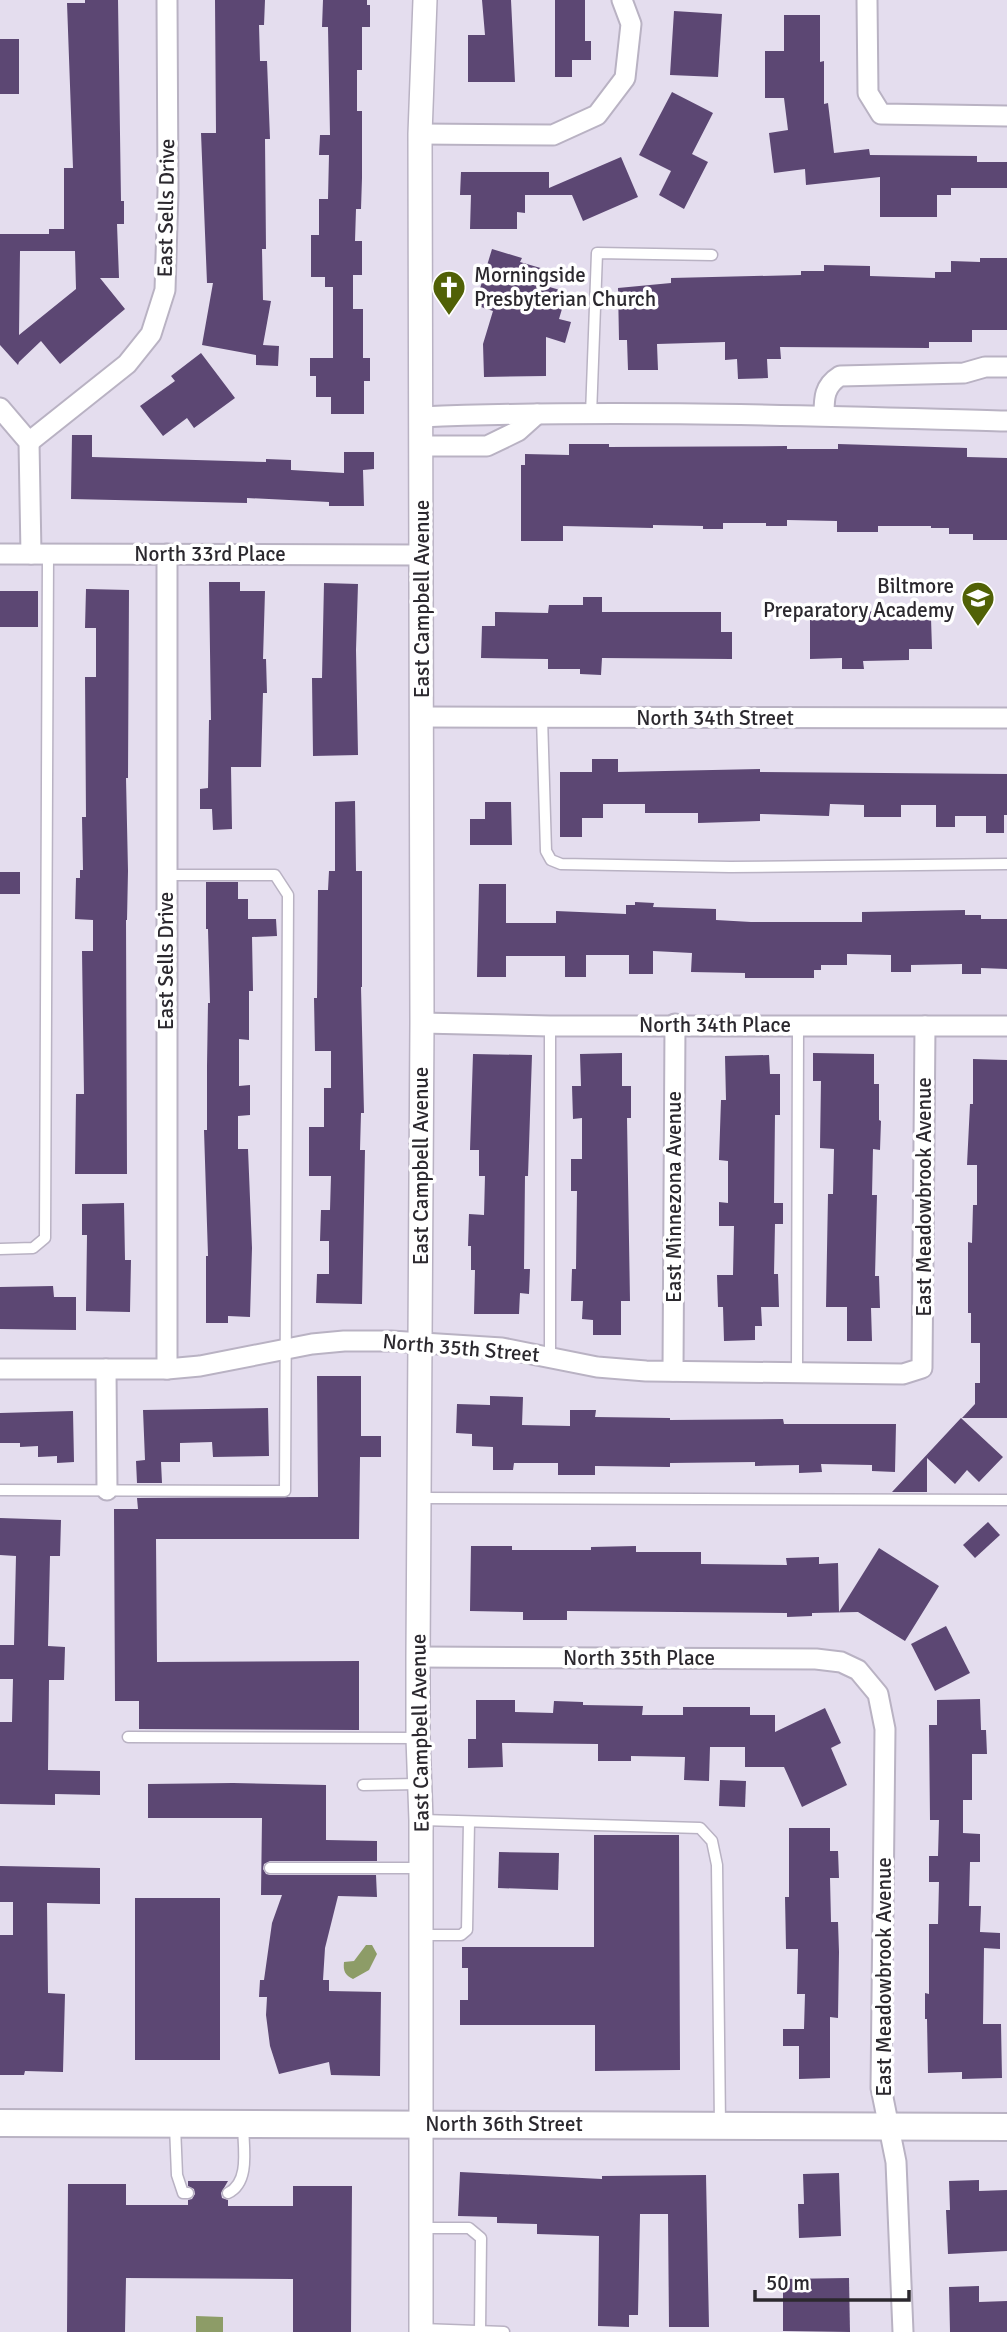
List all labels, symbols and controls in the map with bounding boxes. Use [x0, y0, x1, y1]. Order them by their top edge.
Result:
street label: East Sells Drive [152, 138, 180, 278]
place label: Morningside Presbyterian Church [474, 262, 656, 312]
church icon: Morningside Presbyterian Church [430, 268, 468, 317]
street label: East Campbell Avenue [409, 500, 435, 698]
street label: North 33rd Place [134, 541, 286, 567]
place label: Biltmore Preparatory Academy [763, 573, 954, 623]
school or university icon: Biltmore Preparatory Academy [959, 579, 997, 628]
street label: North 34th Street [636, 705, 794, 731]
street label: East Sells Drive [153, 892, 179, 1030]
street label: North 34th Place [639, 1012, 791, 1038]
street label: East Campbell Avenue [408, 1067, 434, 1265]
street label: East Meadowbrook Avenue [911, 1077, 937, 1317]
street label: East Minnezona Avenue [661, 1091, 687, 1303]
street label: North 35th Street [381, 1328, 541, 1368]
street label: East Campbell Avenue [405, 1633, 435, 1833]
street label: North 35th Place [563, 1645, 715, 1671]
street label: East Meadowbrook Avenue [871, 1857, 897, 2097]
street label: North 36th Street [425, 2111, 583, 2137]
scale bar [755, 2258, 909, 2302]
text: 50 m [766, 2270, 810, 2296]

